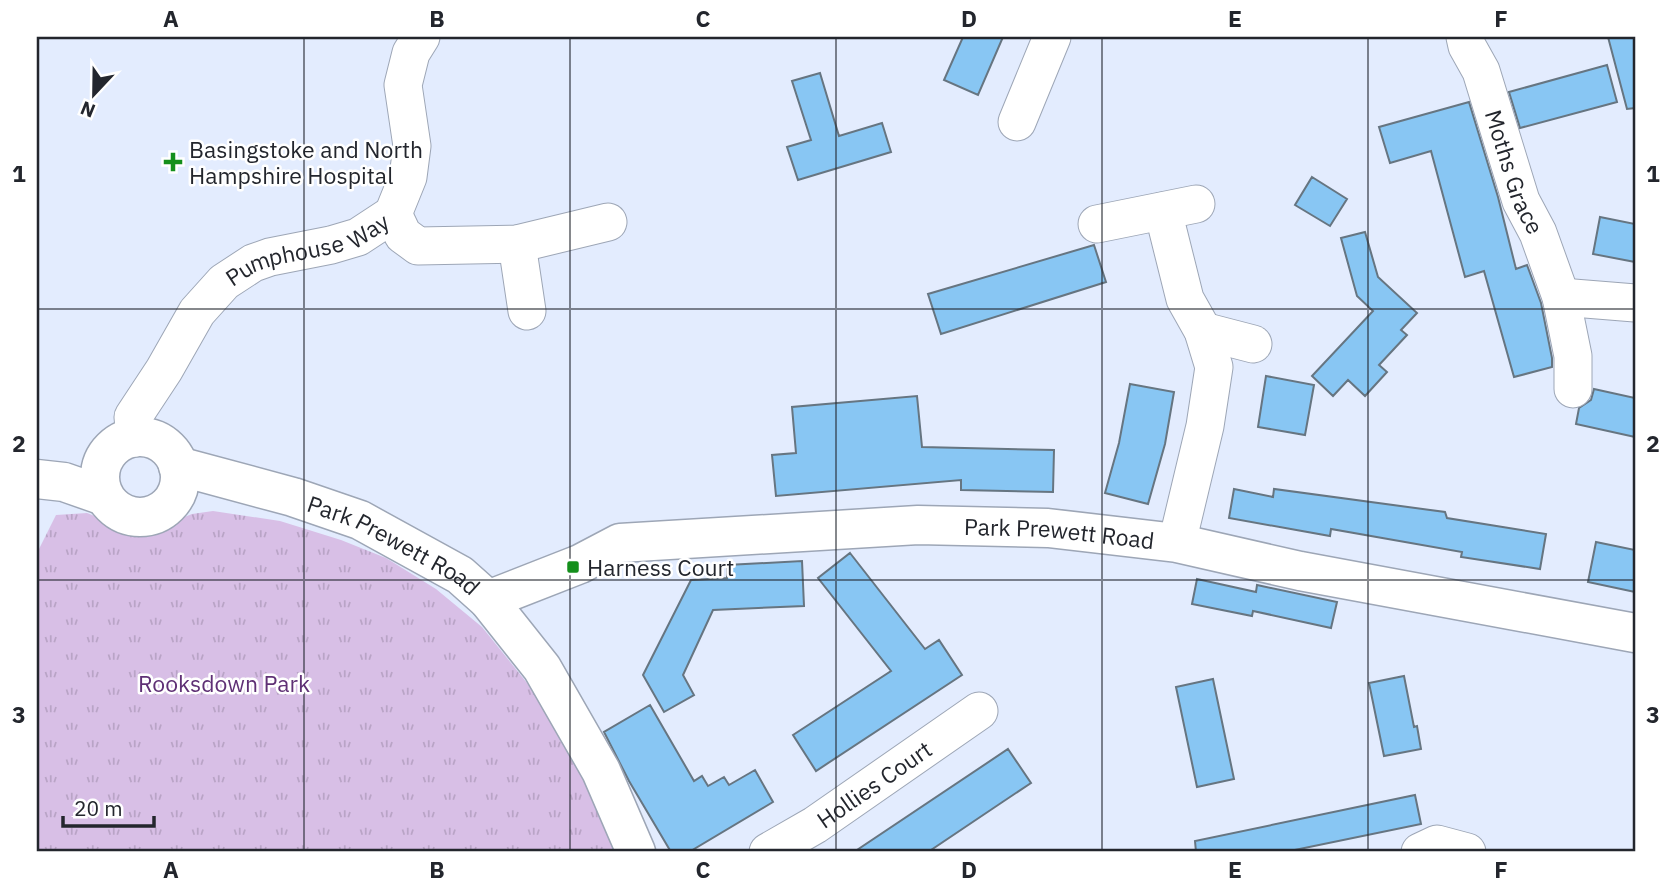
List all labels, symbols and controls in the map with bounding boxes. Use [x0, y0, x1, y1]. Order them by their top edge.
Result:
text: A [163, 3, 179, 33]
text: B [429, 3, 445, 33]
text: C [696, 3, 711, 33]
text: D [961, 3, 977, 33]
text: E [1228, 3, 1242, 33]
text: F [1494, 3, 1508, 33]
north arrow [60, 60, 130, 130]
text: N [77, 96, 99, 123]
street label: Moths Grace [1479, 106, 1551, 239]
place label: Basingstoke and North Hampshire Hospital [189, 134, 423, 190]
marker: Basingstoke and North Hampshire Hospital [163, 152, 183, 172]
text: 1 [12, 158, 26, 188]
text: 1 [1646, 158, 1660, 188]
street label: Pumphouse Way [219, 206, 395, 292]
text: 2 [12, 428, 26, 458]
text: 2 [1646, 428, 1660, 458]
street label: Park Prewett Road [304, 488, 487, 601]
street label: Park Prewett Road [964, 511, 1156, 555]
place label: Harness Court [587, 552, 734, 582]
marker: Harness Court [565, 559, 581, 575]
park label: Rooksdown Park [138, 668, 310, 698]
text: 3 [12, 699, 26, 729]
text: 3 [1646, 699, 1660, 729]
street label: Hollies Court [811, 734, 937, 834]
scale bar [63, 784, 154, 828]
text: 20 m [74, 794, 123, 822]
text: A [163, 854, 179, 884]
text: B [429, 854, 445, 884]
text: C [696, 854, 711, 884]
text: D [961, 854, 977, 884]
text: E [1228, 854, 1242, 884]
text: F [1494, 854, 1508, 884]

